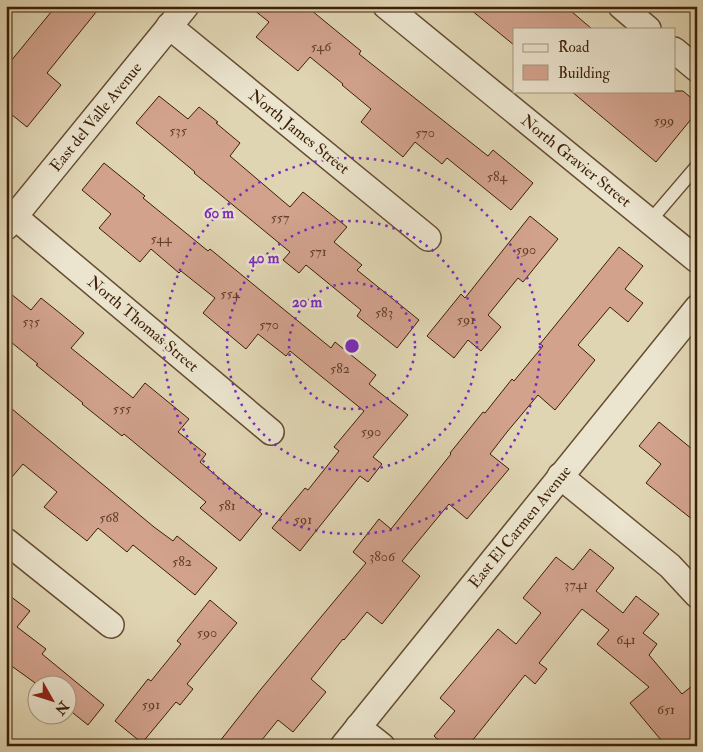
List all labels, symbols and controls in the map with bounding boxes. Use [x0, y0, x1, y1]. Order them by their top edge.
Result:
legend [513, 28, 676, 92]
house number: 546 [311, 38, 332, 55]
text: Road [558, 38, 590, 57]
street label: East del Valle Avenue [46, 58, 147, 176]
text: Building [558, 64, 610, 83]
street label: North James Street [244, 85, 353, 179]
street label: North Gravier Street [517, 110, 635, 212]
house number: 599 [654, 112, 674, 129]
house number: 535 [169, 122, 188, 139]
house number: 570 [415, 124, 435, 141]
house number: 584 [487, 168, 509, 185]
text: 60 m [204, 204, 234, 223]
house number: 557 [271, 209, 290, 226]
house number: 544 [151, 230, 173, 247]
house number: 590 [516, 241, 536, 258]
house number: 571 [309, 243, 327, 260]
text: 40 m [248, 249, 280, 268]
street label: North Thomas Street [83, 272, 203, 376]
house number: 554 [220, 285, 241, 302]
text: 20 m [292, 293, 322, 312]
house number: 583 [375, 304, 393, 321]
house number: 591 [457, 311, 475, 328]
house number: 535 [22, 313, 41, 330]
house number: 570 [259, 316, 279, 333]
centre of rings [343, 337, 361, 355]
house number: 582 [330, 360, 350, 377]
house number: 555 [113, 400, 132, 417]
house number: 590 [361, 423, 381, 440]
street label: East El Carmen Avenue [464, 461, 576, 592]
house number: 581 [218, 497, 236, 514]
house number: 568 [99, 509, 119, 526]
house number: 591 [294, 511, 312, 528]
house number: 3806 [369, 548, 396, 565]
house number: 582 [172, 553, 192, 570]
house number: 3741 [564, 576, 588, 593]
house number: 590 [197, 624, 217, 641]
house number: 641 [616, 631, 636, 648]
north arrow [28, 674, 78, 724]
house number: 591 [142, 696, 160, 713]
text: N [51, 697, 73, 718]
house number: 651 [657, 701, 675, 718]

